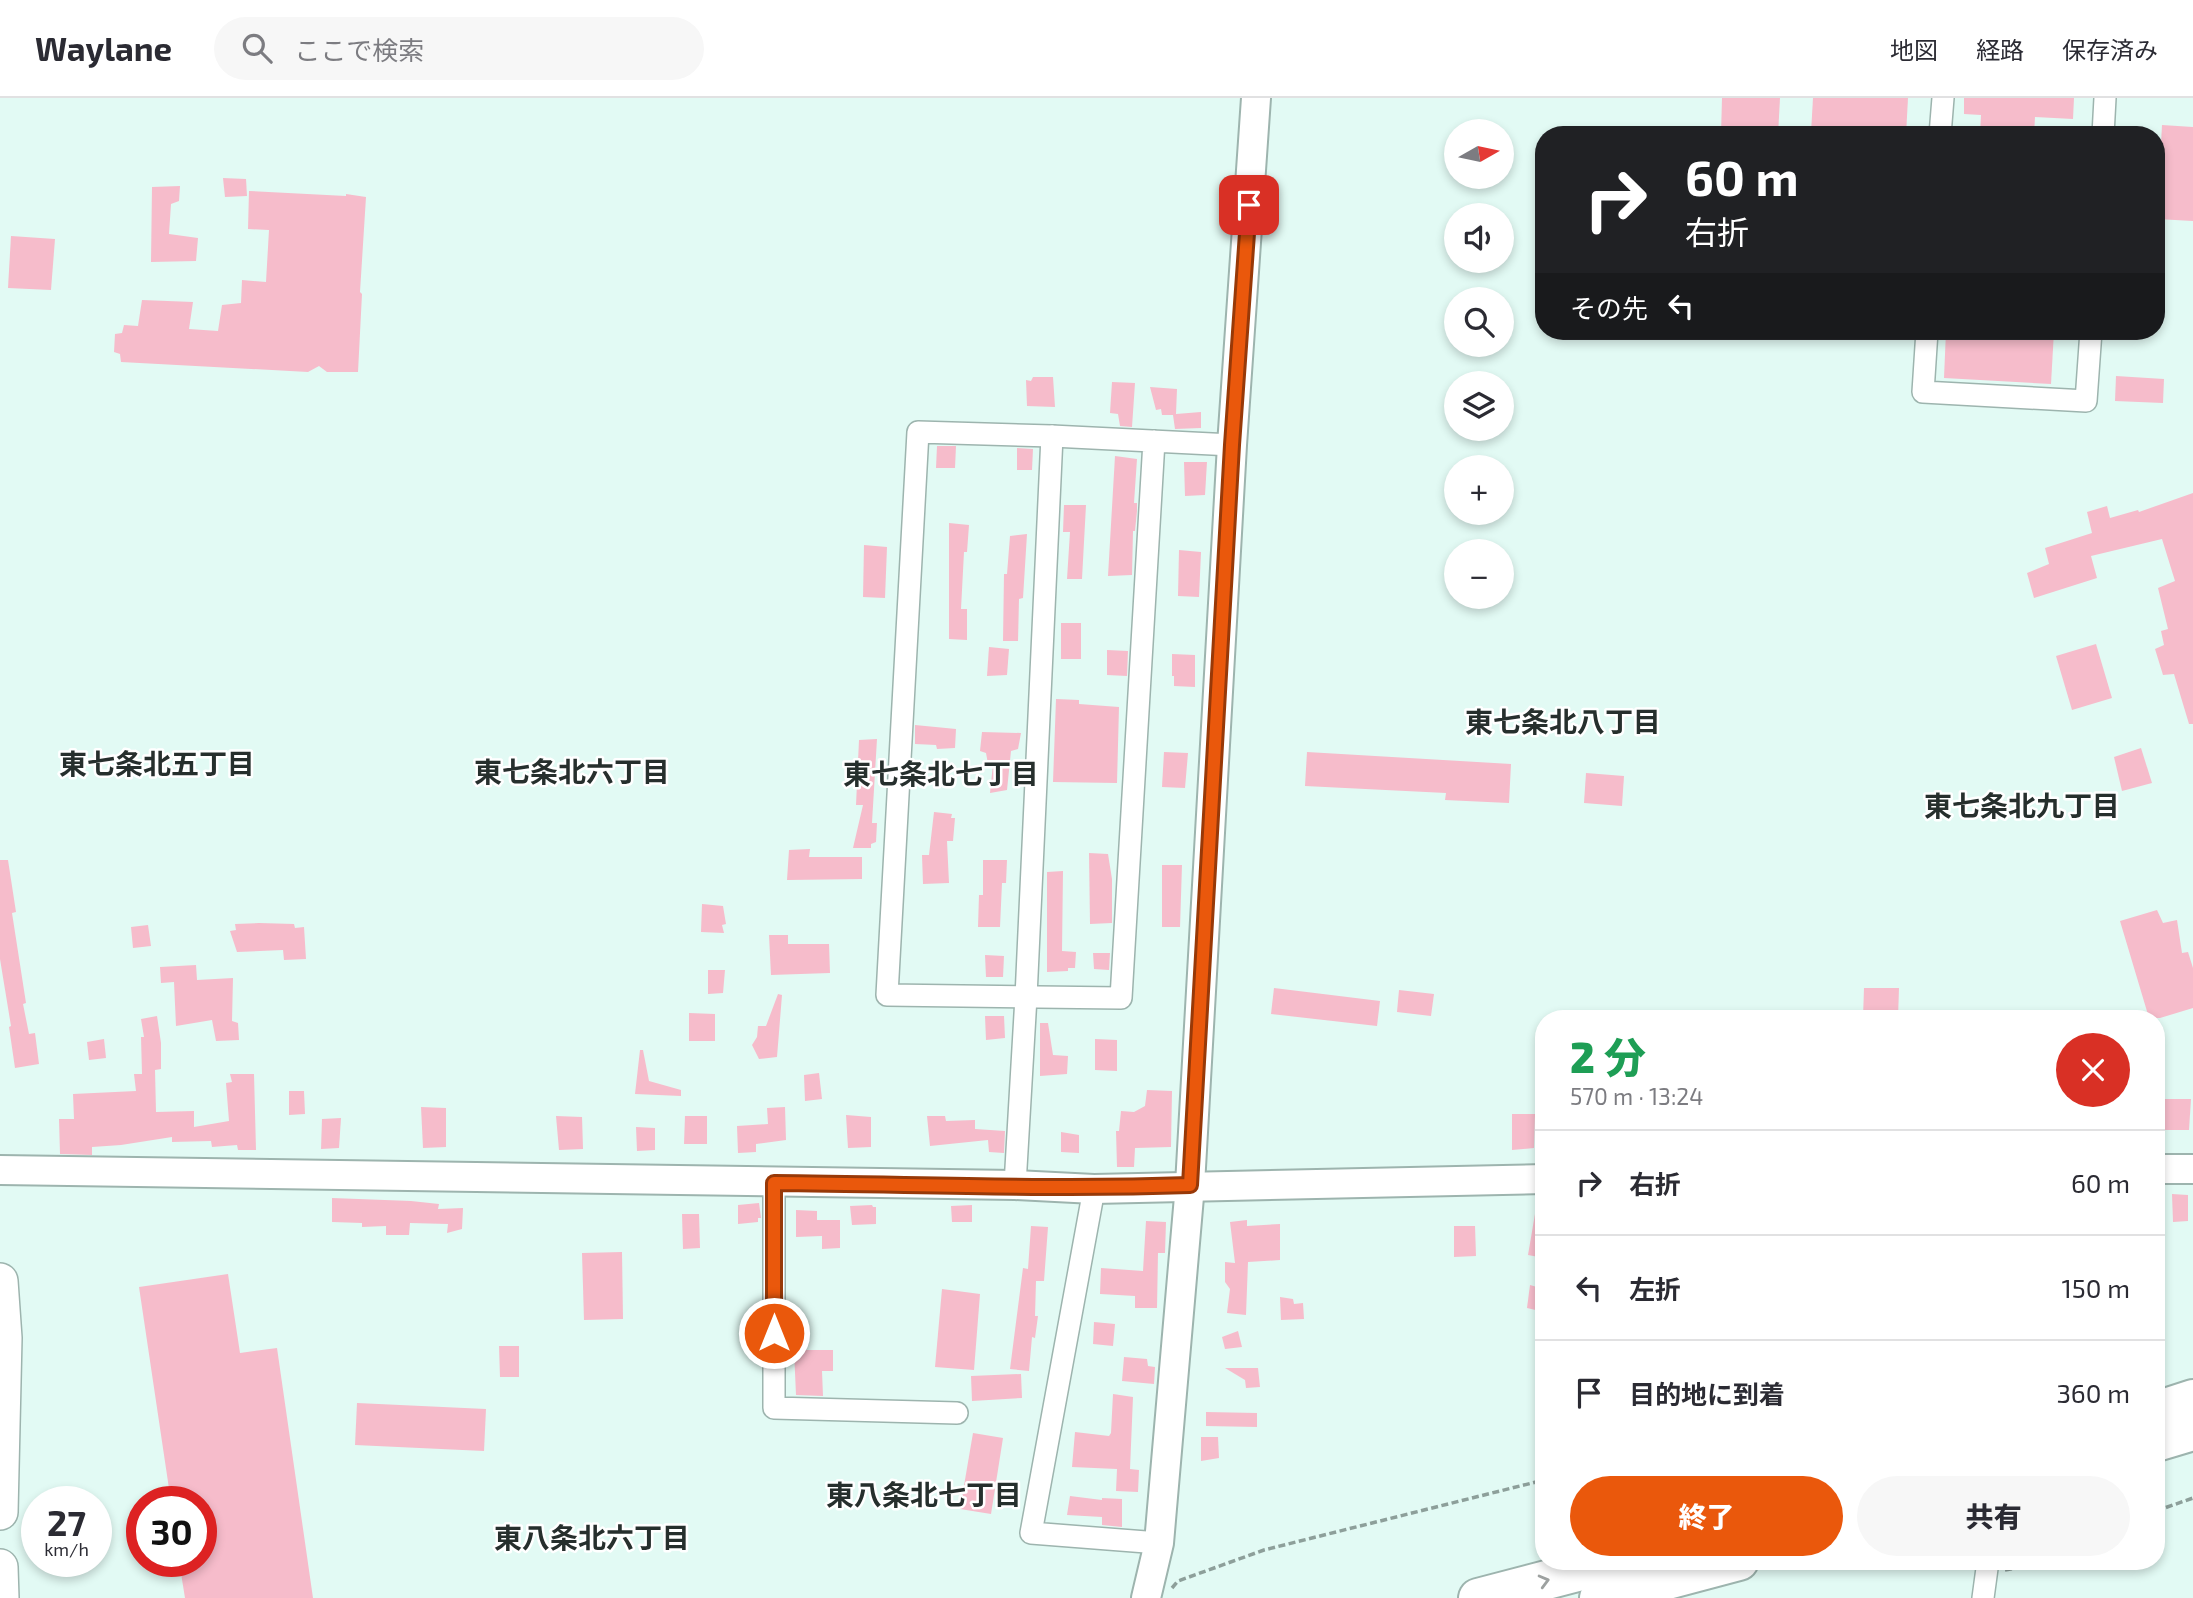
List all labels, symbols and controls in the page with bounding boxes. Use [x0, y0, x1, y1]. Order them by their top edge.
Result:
search box [214, 17, 704, 80]
text: Waylane [35, 28, 172, 68]
icon: search [238, 29, 276, 67]
text: ここで検索 [294, 34, 424, 65]
text: 地図 [1890, 35, 1938, 64]
text: 経路 [1976, 35, 2024, 64]
text: 保存済み [2062, 35, 2158, 64]
north arrow [1444, 119, 1514, 189]
map controls [1444, 119, 1514, 609]
text: 60 m [1685, 147, 1799, 206]
icon: right [1570, 154, 1661, 245]
pin [1219, 175, 1279, 235]
icon: arrive [1230, 186, 1268, 224]
button: sound [1444, 203, 1514, 273]
text: 右折 [1685, 212, 1749, 250]
button: search [1444, 287, 1514, 357]
icon: left [1662, 287, 1700, 325]
text: その先 [1570, 292, 1648, 323]
button: layers [1444, 371, 1514, 441]
button: + [1444, 455, 1514, 525]
button: − [1444, 539, 1514, 609]
district label: 東七条北八丁目 [1465, 704, 1661, 738]
district label: 東七条北五丁目 [59, 746, 255, 780]
district label: 東七条北六丁目 [474, 754, 670, 788]
district label: 東七条北七丁目 [843, 756, 1039, 790]
district label: 東七条北九丁目 [1924, 788, 2120, 822]
text: 2 分 [1570, 1031, 1646, 1081]
button: close [2056, 1033, 2130, 1107]
text: 570 m · 13:24 [1570, 1082, 1703, 1110]
icon: right [1570, 1164, 1608, 1202]
text: 60 m [2071, 1167, 2130, 1198]
text: 右折 [1629, 1168, 1681, 1199]
icon: left [1570, 1269, 1608, 1307]
text: 150 m [2061, 1272, 2130, 1303]
text: 左折 [1629, 1273, 1681, 1304]
position arrow [737, 1296, 811, 1370]
icon: arrive [1570, 1374, 1608, 1412]
text: 360 m [2056, 1377, 2130, 1408]
text: 目的地に到着 [1629, 1378, 1785, 1409]
button: 終了 [1570, 1476, 1843, 1556]
button: 共有 [1857, 1476, 2130, 1556]
district label: 東八条北七丁目 [826, 1477, 1022, 1511]
speed limit sign: 30 [126, 1486, 217, 1577]
text: 27 [47, 1501, 86, 1543]
district label: 東八条北六丁目 [494, 1520, 690, 1554]
text: km/h [44, 1538, 89, 1560]
one-way arrow [1538, 1575, 1550, 1589]

